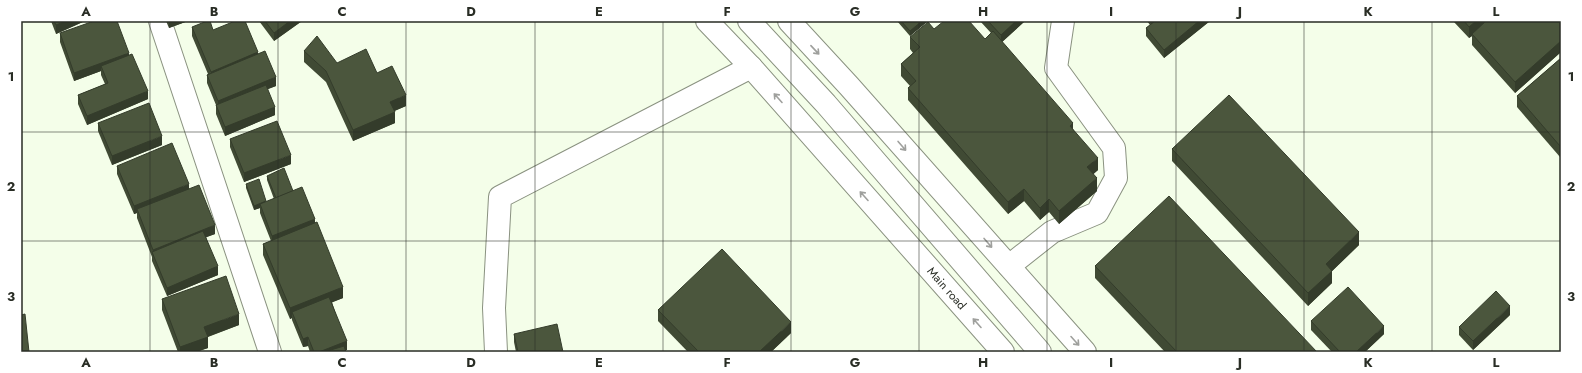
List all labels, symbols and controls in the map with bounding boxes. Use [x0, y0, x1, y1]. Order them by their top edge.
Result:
text: A [80, 2, 91, 21]
text: B [210, 2, 219, 21]
text: C [337, 2, 347, 21]
text: D [466, 2, 476, 21]
text: E [595, 2, 603, 21]
text: F [723, 2, 731, 21]
text: G [850, 2, 861, 21]
text: H [978, 2, 988, 21]
text: I [1109, 2, 1113, 21]
text: J [1235, 2, 1242, 21]
text: K [1363, 2, 1373, 21]
text: L [1493, 2, 1500, 21]
one-way arrow [811, 44, 820, 55]
text: 1 [8, 67, 14, 86]
text: 1 [1568, 67, 1574, 86]
one-way arrow [774, 94, 783, 104]
one-way arrow [898, 141, 907, 151]
text: 2 [7, 177, 15, 196]
text: 2 [1567, 177, 1575, 196]
one-way arrow [860, 190, 869, 201]
one-way arrow [984, 238, 993, 249]
street label: Main road [923, 263, 970, 314]
text: 3 [7, 287, 15, 306]
text: 3 [1567, 287, 1575, 306]
one-way arrow [973, 318, 982, 328]
one-way arrow [1070, 336, 1079, 346]
text: A [80, 353, 91, 372]
text: B [210, 353, 219, 372]
text: C [337, 353, 347, 372]
text: D [466, 353, 476, 372]
text: E [595, 353, 603, 372]
text: F [723, 353, 731, 372]
text: G [850, 353, 861, 372]
text: H [978, 353, 988, 372]
text: I [1109, 353, 1113, 372]
text: J [1235, 353, 1242, 372]
text: K [1363, 353, 1373, 372]
text: L [1493, 353, 1500, 372]

